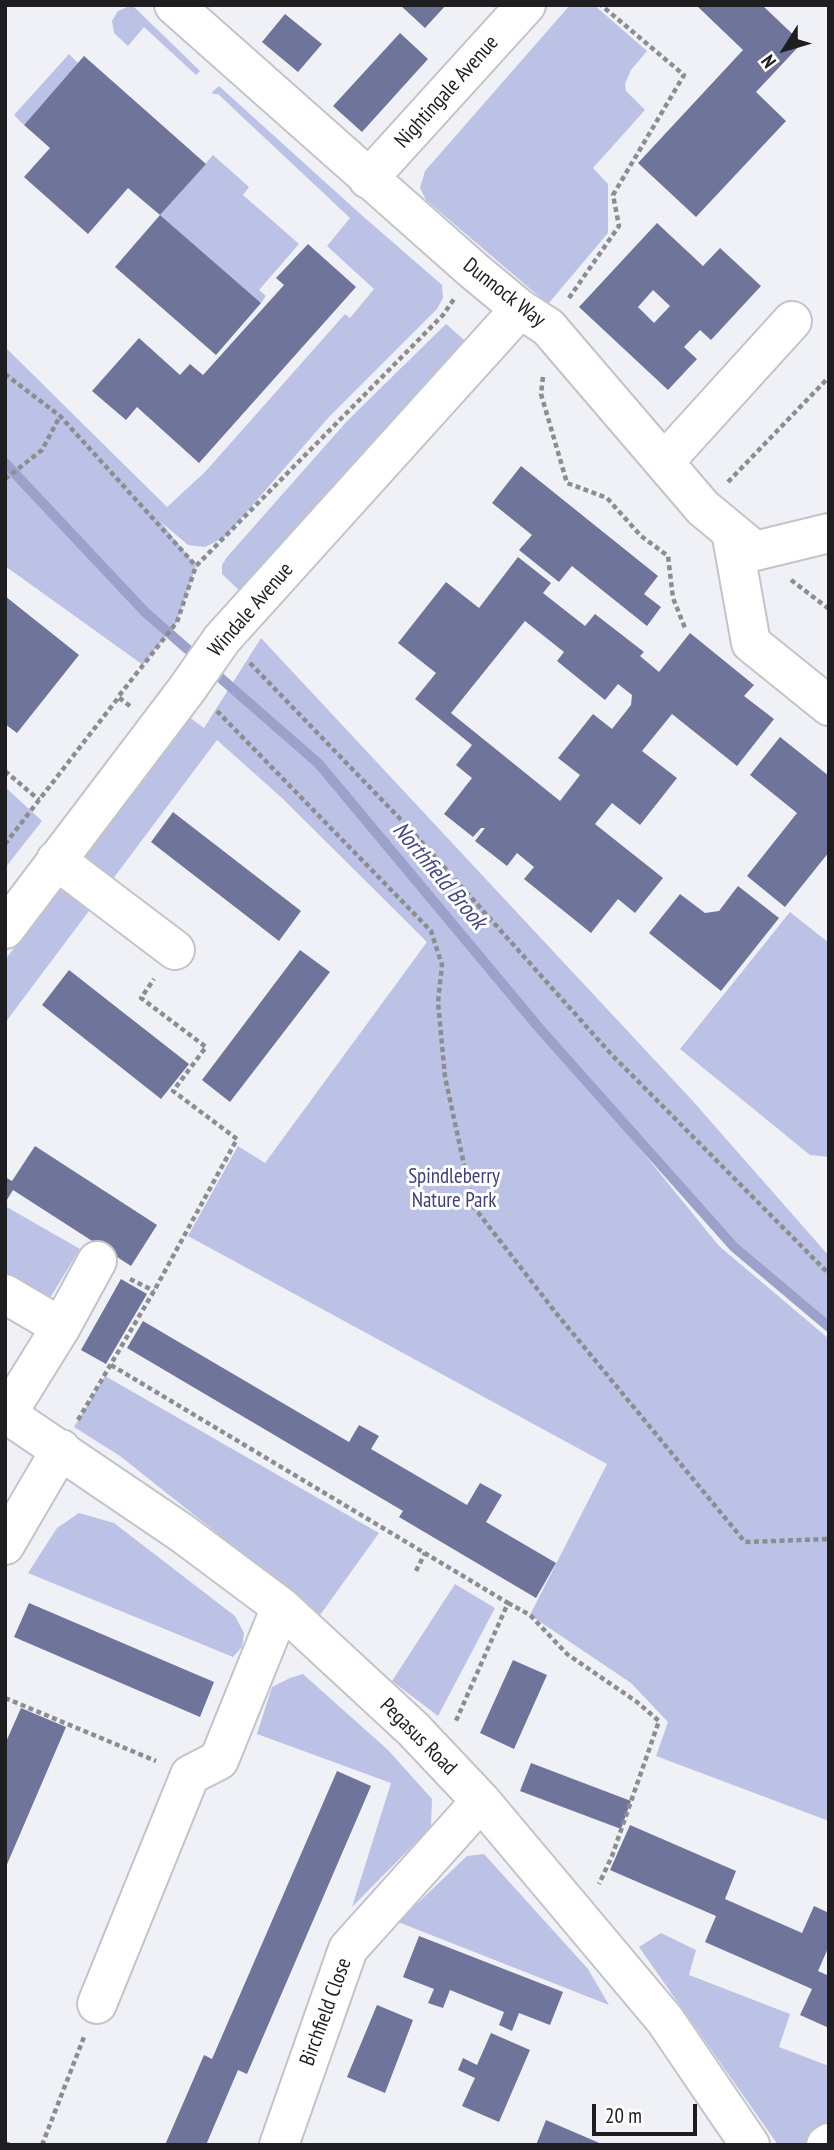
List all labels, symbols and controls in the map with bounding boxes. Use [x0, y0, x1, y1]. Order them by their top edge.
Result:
north arrow [750, 14, 820, 84]
street label: Nightingale Avenue [390, 31, 504, 153]
text: N [756, 50, 781, 73]
street label: Dunnock Way [458, 253, 550, 333]
street label: Windale Avenue [203, 558, 299, 662]
water label: Northfield Brook [386, 817, 492, 935]
park label: Spindleberry Nature Park [408, 1164, 500, 1214]
street label: Pegasus Road [374, 1693, 462, 1781]
street label: Birchfield Close [295, 1955, 357, 2069]
scale bar [596, 2090, 701, 2134]
text: 20 m [605, 2102, 642, 2129]

